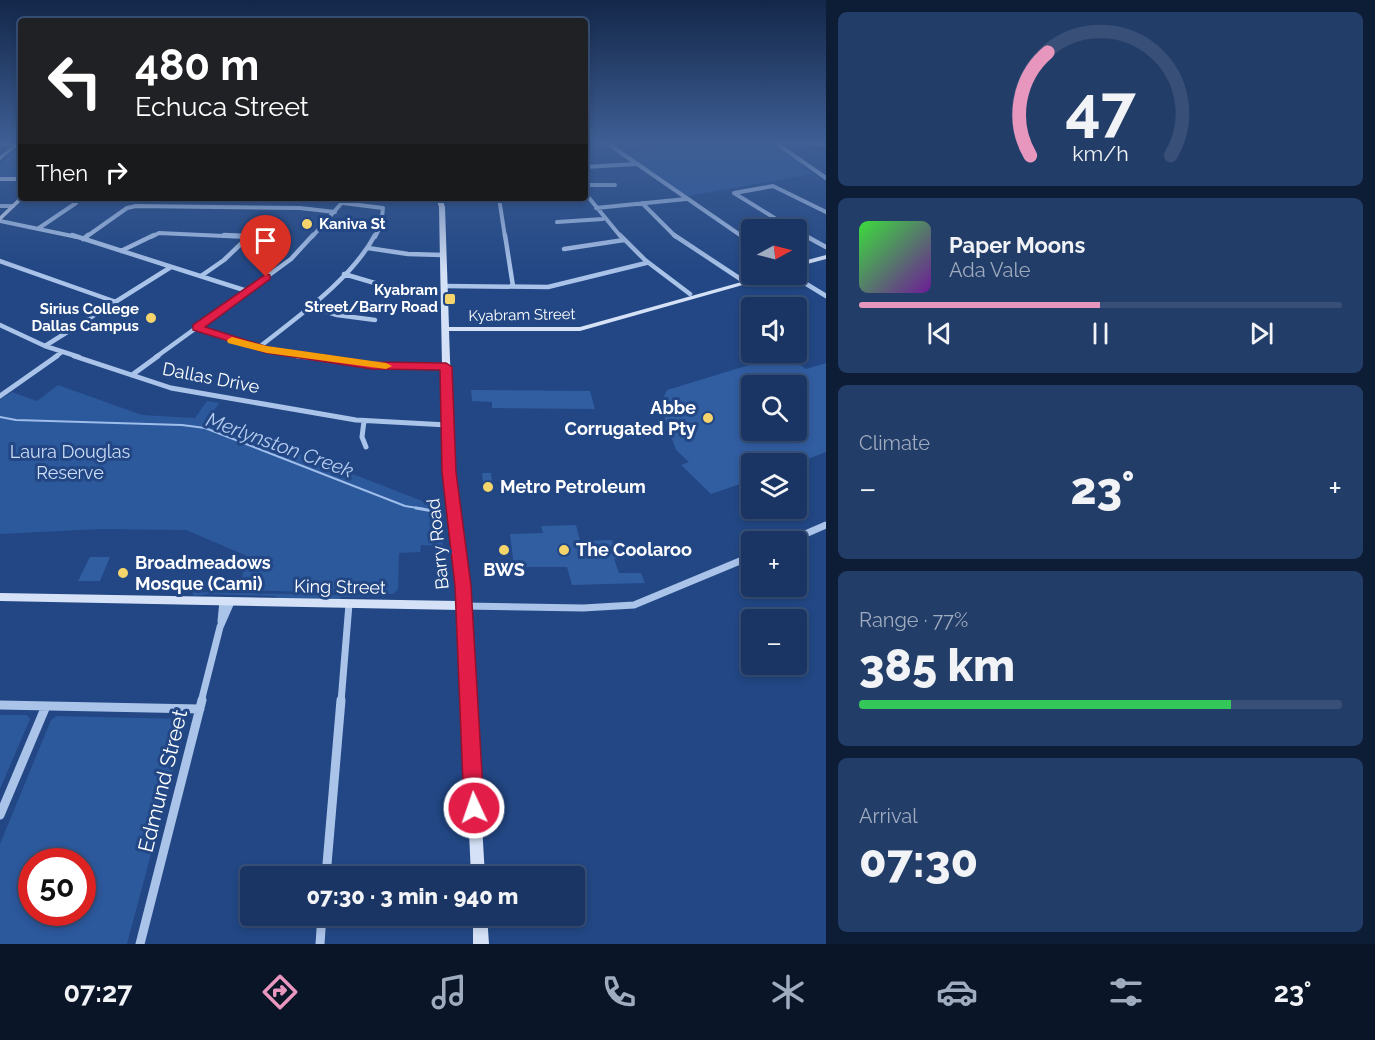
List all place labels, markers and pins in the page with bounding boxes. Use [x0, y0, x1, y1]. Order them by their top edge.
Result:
pin [240, 215, 291, 277]
place label: Kaniva St [319, 215, 386, 233]
marker: Kaniva St [300, 217, 314, 231]
place label: Kyabram Street/Barry Road [304, 281, 438, 316]
marker: Kyabram Street/Barry Road [443, 292, 457, 306]
place label: Sirius College Dallas Campus [32, 300, 139, 335]
marker: Sirius College Dallas Campus [144, 311, 158, 325]
place label: Abbe Corrugated Pty [565, 397, 696, 439]
marker: Abbe Corrugated Pty [701, 411, 715, 425]
place label: Metro Petroleum [500, 476, 646, 497]
marker: Metro Petroleum [481, 480, 495, 494]
place label: The Coolaroo [576, 539, 692, 560]
marker: BWS [497, 543, 511, 557]
marker: The Coolaroo [557, 543, 571, 557]
place label: Broadmeadows Mosque (Cami) [135, 552, 271, 594]
place label: BWS [483, 559, 525, 580]
marker: Broadmeadows Mosque (Cami) [116, 566, 130, 580]

